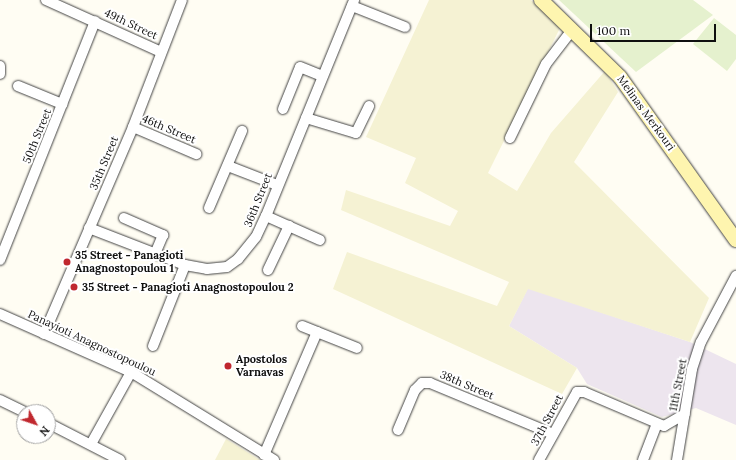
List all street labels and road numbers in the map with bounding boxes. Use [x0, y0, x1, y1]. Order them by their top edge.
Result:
street label: 49th Street [102, 6, 160, 42]
street label: Melinas Merkouri [614, 73, 678, 153]
street label: 50th Street [20, 107, 54, 165]
street label: 46th Street [140, 112, 198, 146]
street label: 35th Street [87, 134, 121, 192]
street label: 36th Street [241, 171, 275, 229]
street label: Panayioti Anagnostopoulou [26, 307, 158, 379]
street label: 11th Street [666, 358, 690, 412]
street label: 38th Street [438, 368, 496, 402]
street label: 37th Street [528, 392, 566, 448]

